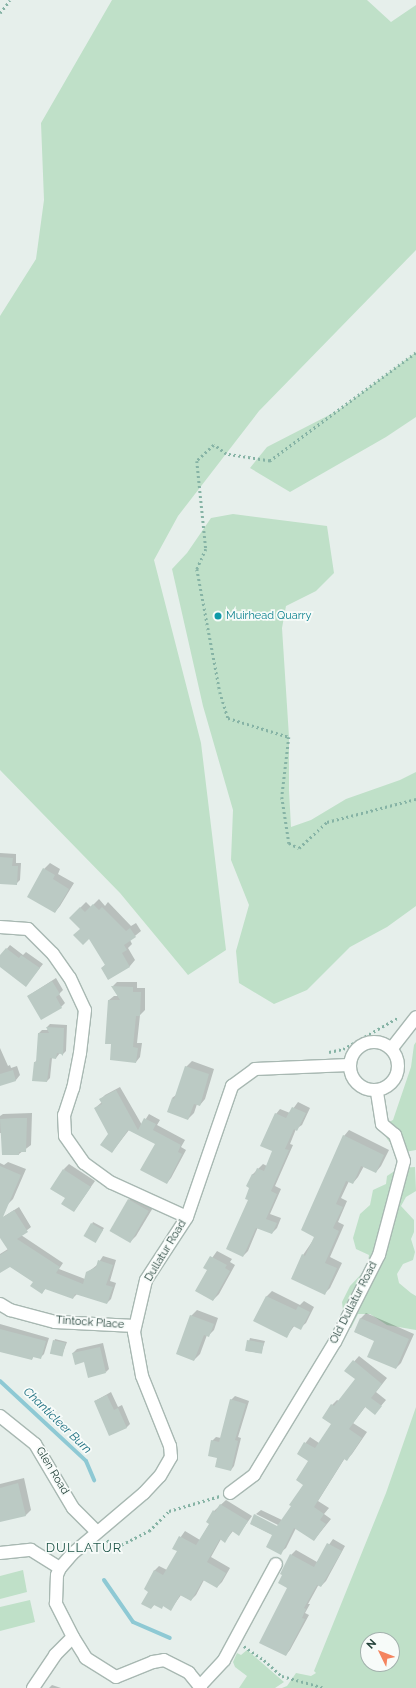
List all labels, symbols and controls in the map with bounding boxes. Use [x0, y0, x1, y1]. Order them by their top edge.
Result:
place label: Muirhead Quarry [226, 609, 311, 623]
marker: Muirhead Quarry [213, 611, 223, 621]
street label: Dullatur Road [142, 1218, 190, 1284]
street label: Old Dullatur Road [328, 1260, 380, 1346]
street label: Tintock Place [55, 1314, 125, 1332]
water label: Chanticleer Burn [20, 1385, 94, 1457]
street label: Glen Road [33, 1445, 71, 1497]
district label: DULLATUR [46, 1540, 122, 1556]
north arrow [360, 1632, 400, 1672]
text: N [364, 1637, 379, 1652]

